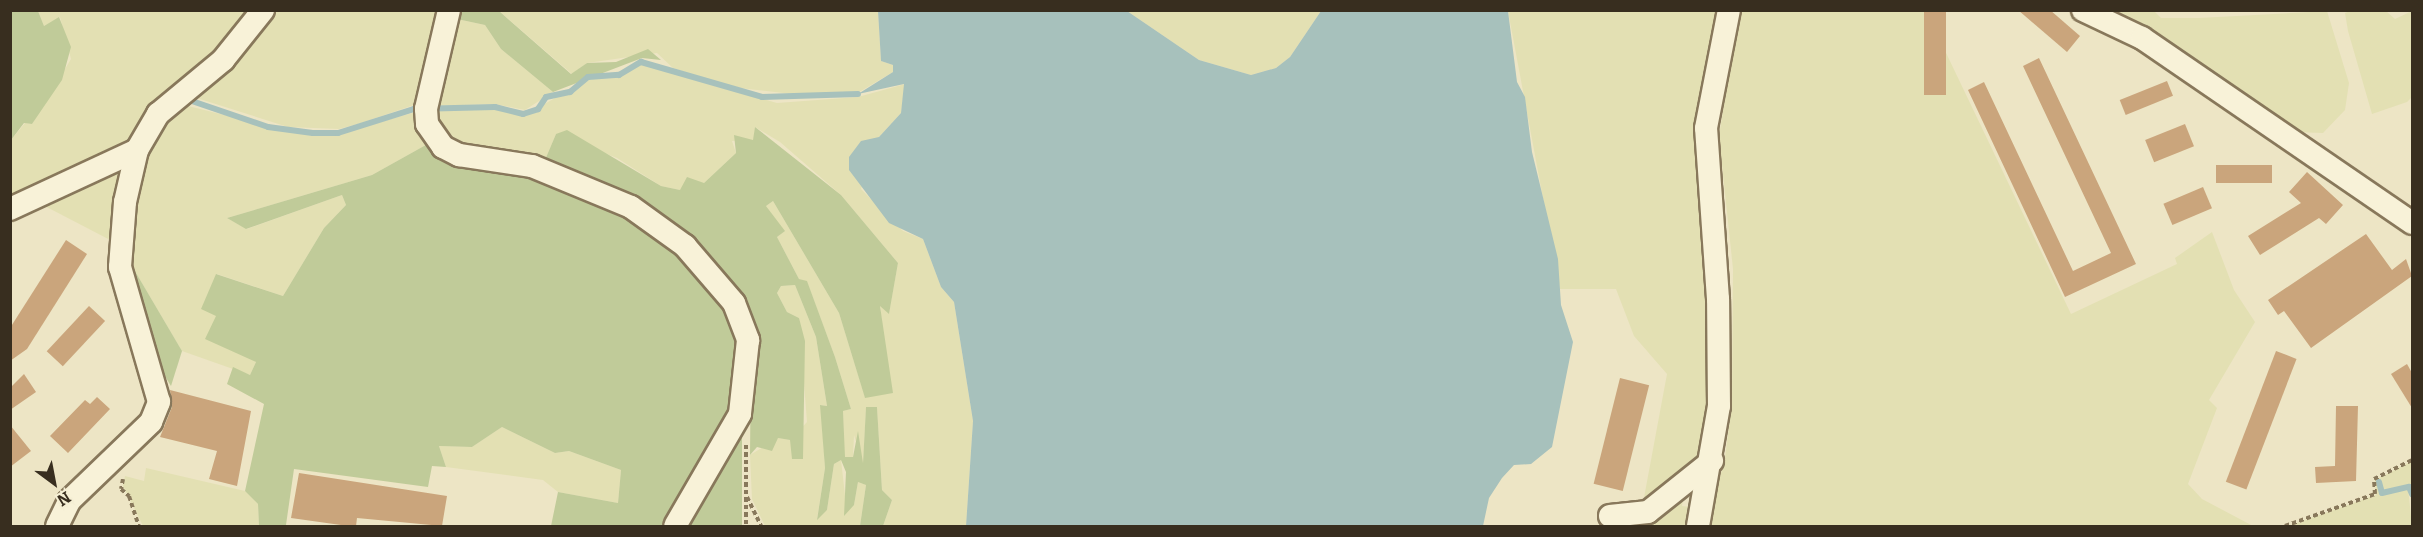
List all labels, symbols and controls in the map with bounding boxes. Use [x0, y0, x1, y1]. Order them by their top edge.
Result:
north arrow [24, 453, 84, 513]
text: N [54, 487, 74, 510]

